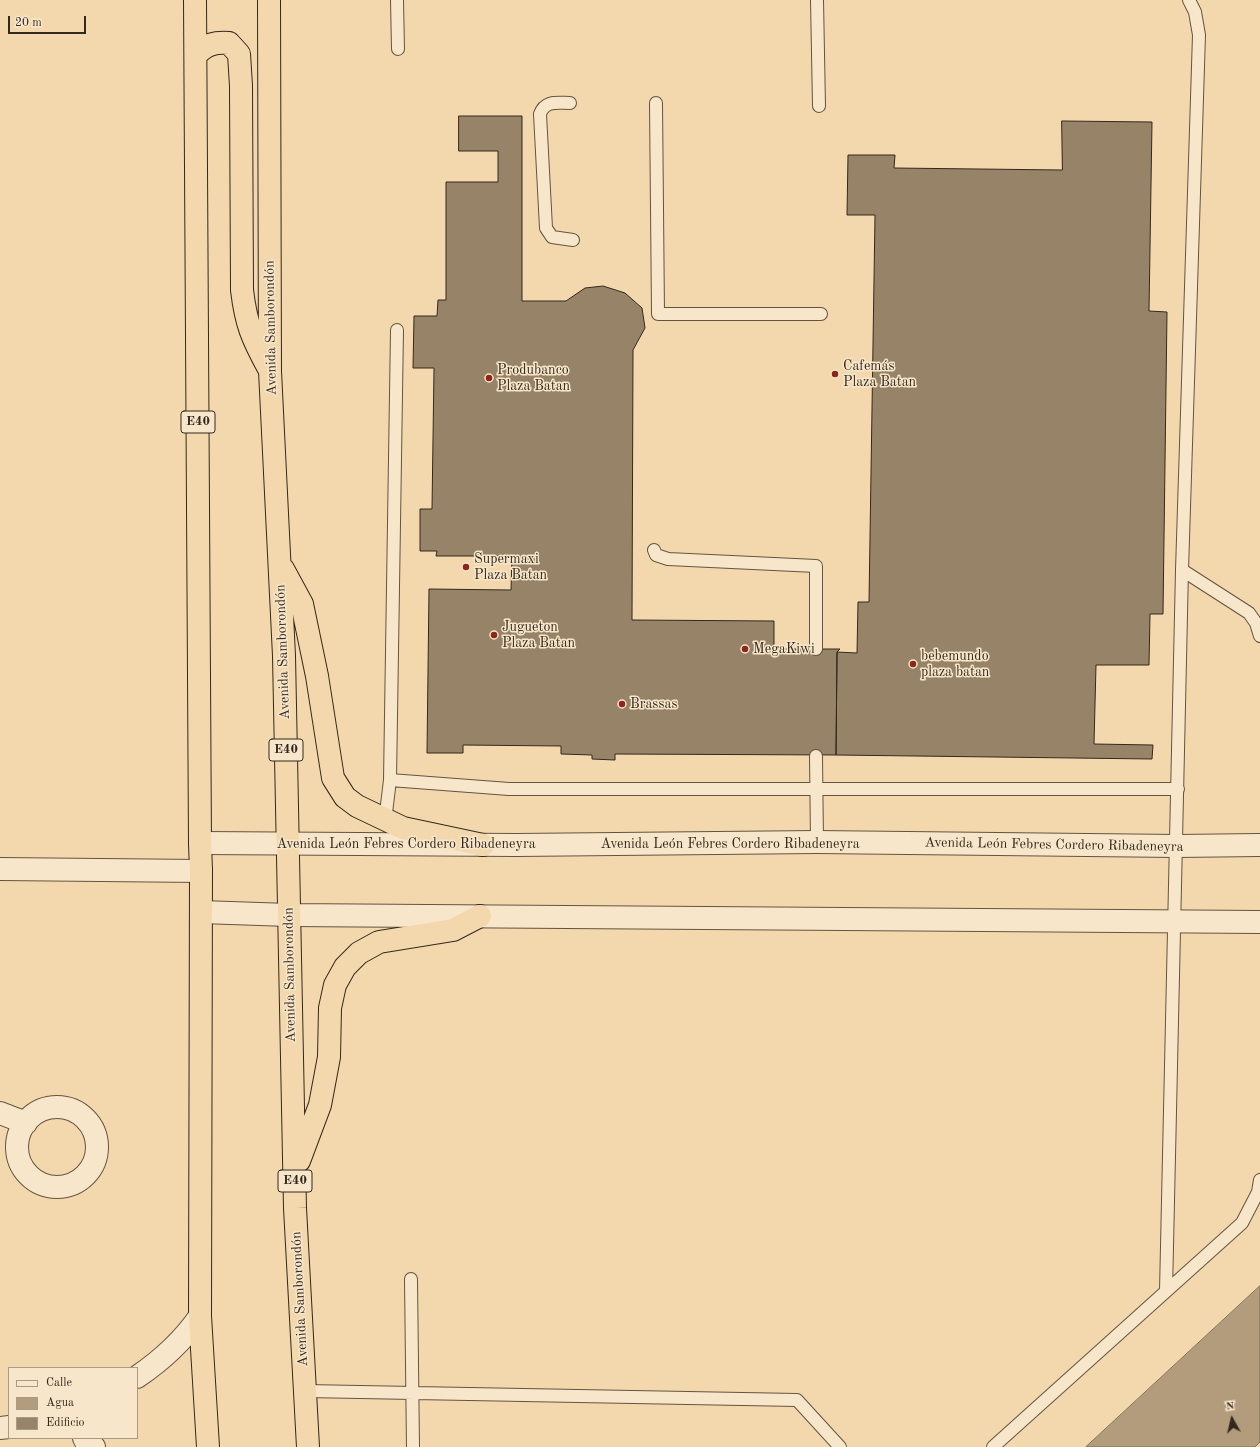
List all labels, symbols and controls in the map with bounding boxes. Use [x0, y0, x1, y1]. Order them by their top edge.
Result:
scale bar [10, 8, 88, 34]
text: 20 m [15, 17, 42, 29]
street label: Avenida Samborondón [261, 260, 281, 396]
place label: Cafemás Plaza Batan [843, 358, 916, 390]
place label: Produbanco Plaza Batan [497, 362, 570, 394]
marker: Cafemás Plaza Batan [830, 369, 840, 379]
marker: Produbanco Plaza Batan [484, 373, 494, 383]
road number: E40 [181, 411, 215, 433]
place label: Supermaxi Plaza Batan [474, 551, 547, 584]
marker: Supermaxi Plaza Batan [461, 562, 471, 572]
street label: Avenida Samborondón [272, 584, 294, 720]
place label: Jugueton Plaza Batan [502, 619, 575, 652]
marker: Jugueton Plaza Batan [489, 630, 499, 640]
place label: MegaKiwi [753, 641, 815, 657]
marker: MegaKiwi [740, 644, 750, 654]
place label: bebemundo plaza batan [921, 648, 989, 680]
marker: bebemundo plaza batan [908, 659, 918, 669]
place label: Brassas [630, 696, 677, 712]
marker: Brassas [617, 699, 627, 709]
road number: E40 [269, 739, 303, 761]
street label: Avenida León Febres Cordero Ribadeneyra [924, 834, 1184, 856]
street label: Avenida León Febres Cordero Ribadeneyra [276, 836, 536, 852]
street label: Avenida León Febres Cordero Ribadeneyra [600, 836, 860, 852]
street label: Avenida Samborondón [280, 907, 300, 1043]
road number: E40 [278, 1170, 312, 1192]
street label: Avenida Samborondón [288, 1231, 312, 1367]
legend [8, 1367, 138, 1439]
text: Calle [46, 1377, 72, 1389]
text: Agua [46, 1397, 74, 1409]
north arrow [1212, 1399, 1252, 1439]
text: N [1225, 1401, 1235, 1413]
text: Edificio [46, 1417, 85, 1429]

